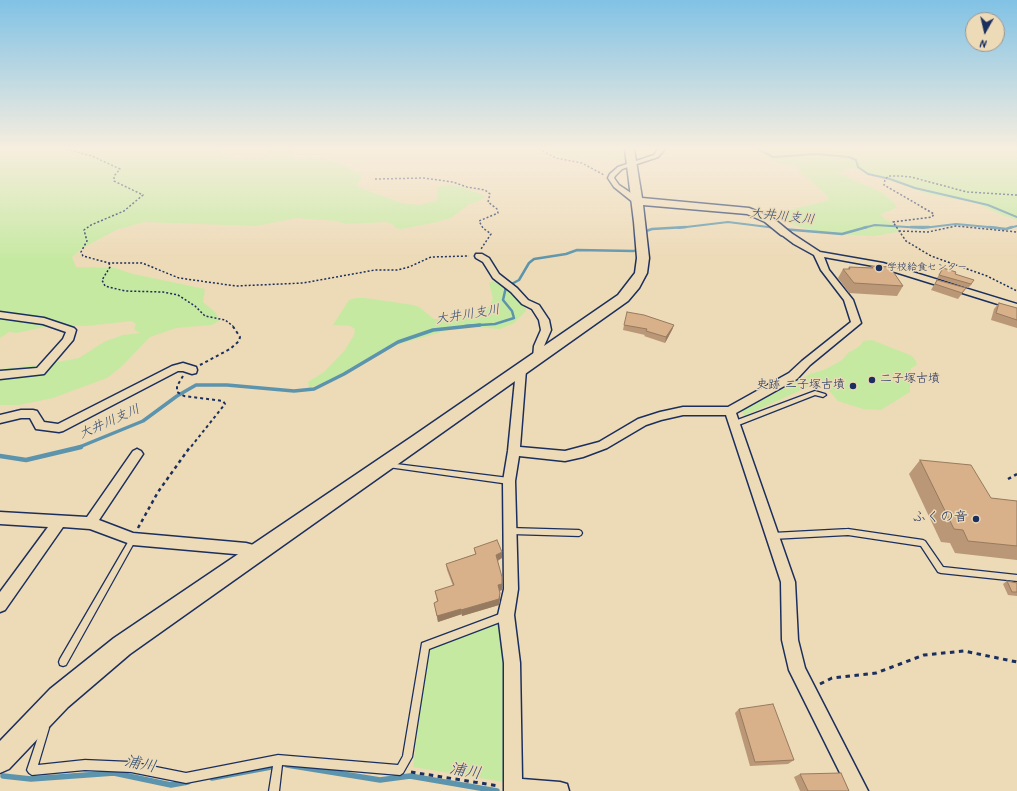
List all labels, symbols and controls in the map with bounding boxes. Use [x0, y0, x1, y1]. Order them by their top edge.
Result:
north arrow [965, 12, 1005, 52]
text: N [979, 33, 988, 52]
water label: 大井川支川 [749, 207, 815, 229]
place label: 学校給食センター [887, 262, 967, 274]
marker: 学校給食センター [874, 263, 884, 273]
water label: 大井川支川 [435, 303, 501, 329]
place label: 二子塚古墳 [880, 373, 940, 387]
marker: 二子塚古墳 [867, 375, 877, 385]
place label: 史跡 二子塚古墳 [756, 379, 845, 393]
marker: 史跡 二子塚古墳 [848, 381, 858, 391]
water label: 大井川支川 [77, 403, 143, 443]
place label: ふくの音 [912, 511, 968, 527]
marker: ふくの音 [971, 514, 981, 524]
water label: 浦川 [122, 753, 158, 779]
water label: 浦川 [448, 761, 482, 785]

